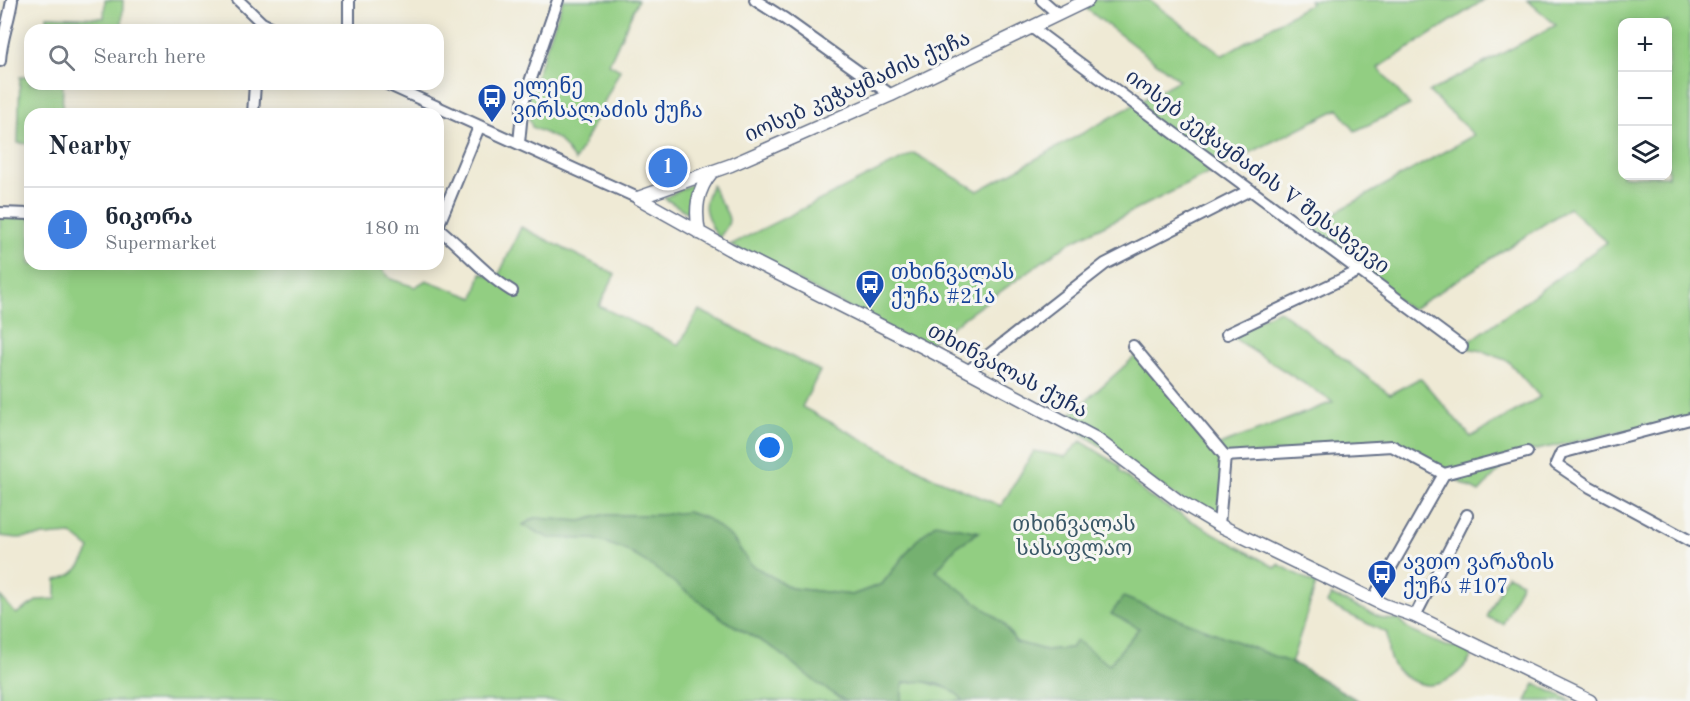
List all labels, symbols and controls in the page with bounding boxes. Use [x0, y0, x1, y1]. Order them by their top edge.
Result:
map controls [1618, 18, 1672, 180]
button: + [1618, 18, 1672, 72]
search box [24, 24, 444, 90]
street label: იოსებ კეჭაყმაძის ქუჩა [741, 27, 974, 148]
icon: search [45, 41, 78, 74]
text: Search here [93, 46, 206, 68]
street label: იოსებ კეჭაყმაძის V შესახვევი [1121, 65, 1393, 279]
button: − [1618, 72, 1672, 126]
place label: ელენე ვირსალაძის ქუჩა [513, 75, 703, 123]
bus stop icon: ელენე ვირსალაძის ქუჩა [476, 82, 508, 124]
button: layers [1618, 126, 1672, 180]
text: Nearby [48, 134, 132, 160]
pin: 1 [648, 146, 688, 190]
text: ნიკორა [105, 207, 193, 229]
text: 1 [62, 219, 73, 239]
text: 180 m [364, 219, 420, 239]
text: Supermarket [105, 234, 216, 254]
place label: თხინვალას ქუჩა #21ა [891, 261, 1014, 309]
bus stop icon: თხინვალას ქუჩა #21ა [854, 268, 886, 310]
street label: თხინვალას ქუჩა [923, 319, 1092, 423]
your location [755, 433, 784, 462]
park label: თხინვალას სასაფლაო [1012, 513, 1136, 561]
place label: ავთო ვარაზის ქუჩა #107 [1403, 552, 1554, 599]
bus stop icon: ავთო ვარაზის ქუჩა #107 [1366, 558, 1398, 600]

